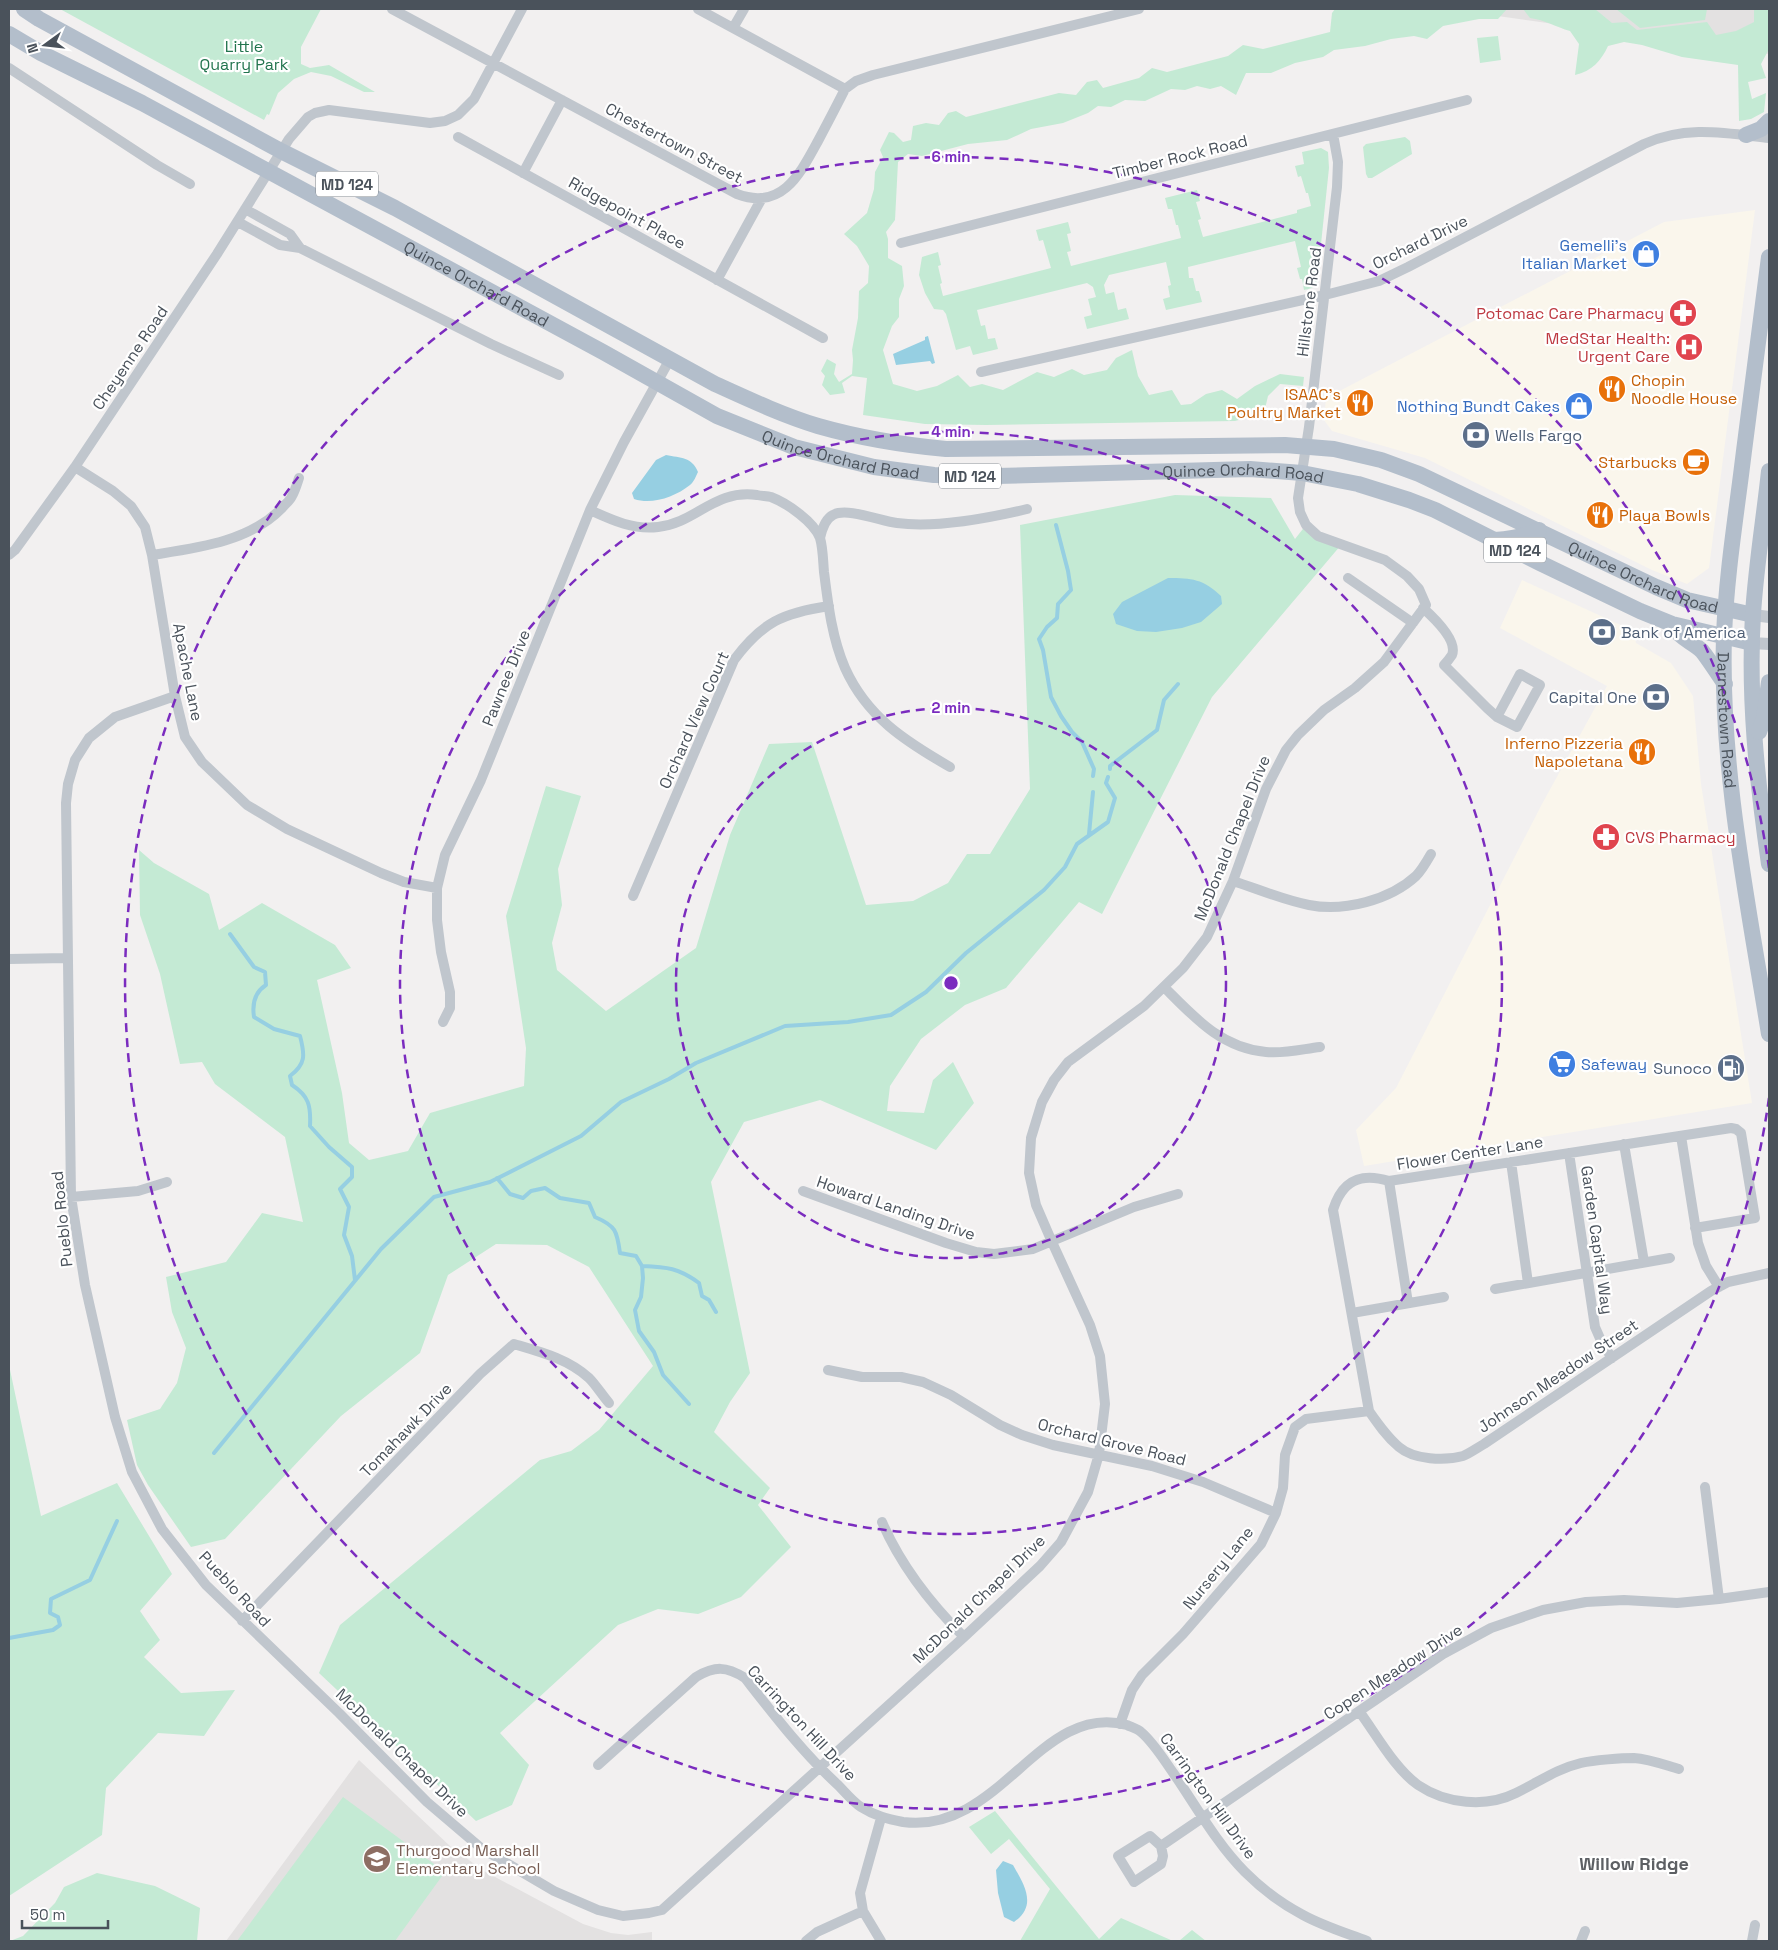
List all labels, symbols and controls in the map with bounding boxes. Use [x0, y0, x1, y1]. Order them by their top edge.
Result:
north arrow [20, 20, 70, 70]
park label: Little Quarry Park [200, 36, 289, 75]
text: N [23, 41, 42, 55]
street label: Chestertown Street [602, 98, 746, 188]
street label: Timber Rock Road [1110, 130, 1250, 184]
text: 6 min [931, 147, 971, 166]
road number: MD 124 [316, 172, 378, 196]
street label: Ridgepoint Place [565, 172, 689, 254]
street label: Orchard Drive [1369, 210, 1471, 274]
place label: Gemelli's Italian Market [1522, 235, 1627, 274]
street label: Quince Orchard Road [400, 236, 553, 331]
shop icon: Gemelli's Italian Market [1631, 239, 1661, 269]
street label: Hillstone Road [1292, 246, 1326, 358]
pharmacy icon: Potomac Care Pharmacy [1668, 298, 1698, 328]
street label: Cheyenne Road [87, 302, 173, 414]
place label: Potomac Care Pharmacy [1476, 303, 1664, 324]
place label: MedStar Health: Urgent Care [1546, 328, 1670, 367]
hospital icon: MedStar Health: Urgent Care [1674, 332, 1704, 362]
place label: Chopin Noodle House [1631, 370, 1737, 409]
restaurant icon: Chopin Noodle House [1597, 374, 1627, 404]
place label: ISAAC's Poultry Market [1227, 384, 1341, 423]
restaurant icon: ISAAC's Poultry Market [1345, 388, 1375, 418]
shop icon: Nothing Bundt Cakes [1564, 391, 1594, 421]
place label: Nothing Bundt Cakes [1397, 396, 1560, 417]
bank icon: Wells Fargo [1461, 420, 1491, 450]
text: 4 min [931, 422, 971, 441]
street label: Quince Orchard Road [759, 425, 921, 483]
place label: Wells Fargo [1495, 425, 1582, 446]
cafe icon: Starbucks [1681, 447, 1711, 477]
place label: Starbucks [1598, 452, 1677, 473]
street label: Quince Orchard Road [1162, 458, 1326, 488]
road number: MD 124 [939, 464, 1001, 488]
restaurant icon: Playa Bowls [1585, 500, 1615, 530]
place label: Playa Bowls [1619, 505, 1710, 526]
street label: Quince Orchard Road [1564, 536, 1721, 617]
road number: MD 124 [1484, 538, 1546, 562]
bank icon: Bank of America [1587, 617, 1617, 647]
street label: Apache Lane [168, 621, 208, 723]
place label: Bank of America [1621, 622, 1746, 643]
street label: Pawnee Drive [477, 627, 535, 729]
street label: Orchard View Court [654, 648, 734, 792]
street label: Darnestown Road [1713, 652, 1742, 789]
bank icon: Capital One [1641, 682, 1671, 712]
place label: Capital One [1549, 687, 1637, 708]
text: 2 min [932, 698, 970, 717]
place label: Inferno Pizzeria Napoletana [1505, 733, 1623, 772]
restaurant icon: Inferno Pizzeria Napoletana [1627, 737, 1657, 767]
street label: McDonald Chapel Drive [1189, 752, 1275, 924]
pharmacy icon: CVS Pharmacy [1591, 822, 1621, 852]
place label: CVS Pharmacy [1625, 827, 1736, 848]
centre of rings [942, 974, 960, 992]
supermarket icon: Safeway [1547, 1049, 1577, 1079]
fuel station icon: Sunoco [1716, 1053, 1746, 1083]
place label: Safeway [1581, 1054, 1647, 1075]
place label: Sunoco [1653, 1058, 1712, 1079]
street label: Flower Center Lane [1395, 1131, 1545, 1175]
street label: Garden Capital Way [1576, 1164, 1618, 1316]
street label: Pueblo Road [47, 1170, 77, 1268]
street label: Howard Landing Drive [814, 1171, 978, 1245]
street label: Johnson Meadow Street [1474, 1314, 1642, 1438]
street label: Tomahawk Drive [356, 1378, 456, 1482]
street label: Orchard Grove Road [1036, 1413, 1188, 1471]
street label: Nursery Lane [1178, 1522, 1258, 1614]
street label: McDonald Chapel Drive [908, 1530, 1050, 1668]
street label: Pueblo Road [194, 1547, 276, 1631]
street label: Copen Meadow Drive [1320, 1619, 1466, 1725]
street label: Carrington Hill Drive [743, 1661, 861, 1785]
street label: McDonald Chapel Drive [331, 1684, 473, 1822]
street label: Carrington Hill Drive [1155, 1729, 1261, 1863]
place label: Thurgood Marshall Elementary School [396, 1840, 541, 1879]
school or university icon: Thurgood Marshall Elementary School [362, 1844, 392, 1874]
district label: Willow Ridge [1579, 1852, 1689, 1875]
scale bar [22, 1898, 109, 1930]
text: 50 m [30, 1905, 65, 1924]

